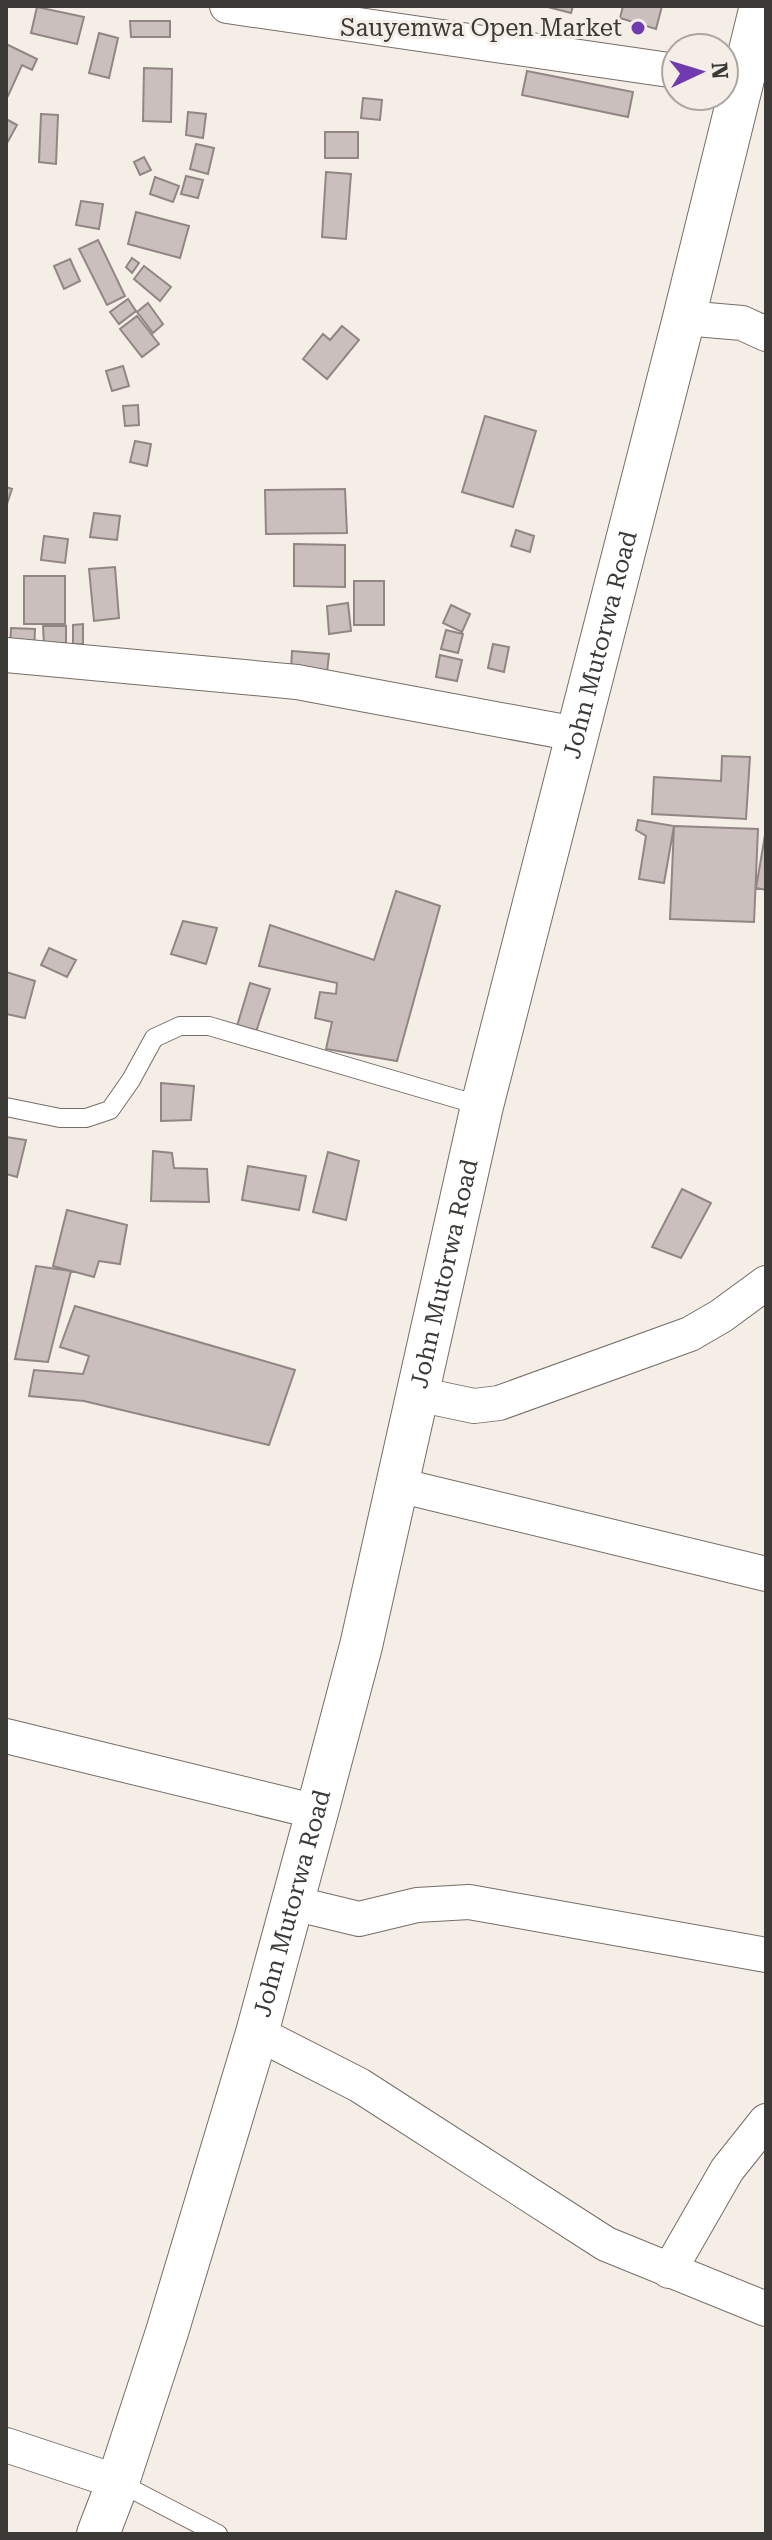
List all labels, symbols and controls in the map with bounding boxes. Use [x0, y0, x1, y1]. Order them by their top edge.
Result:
place label: Sauyemwa Open Market [340, 14, 622, 42]
marker: Sauyemwa Open Market [629, 19, 647, 37]
north arrow [660, 32, 740, 112]
text: N [706, 61, 733, 80]
street label: John Mutorwa Road [558, 528, 643, 762]
street label: John Mutorwa Road [405, 1156, 484, 1391]
street label: John Mutorwa Road [248, 1787, 336, 2020]

